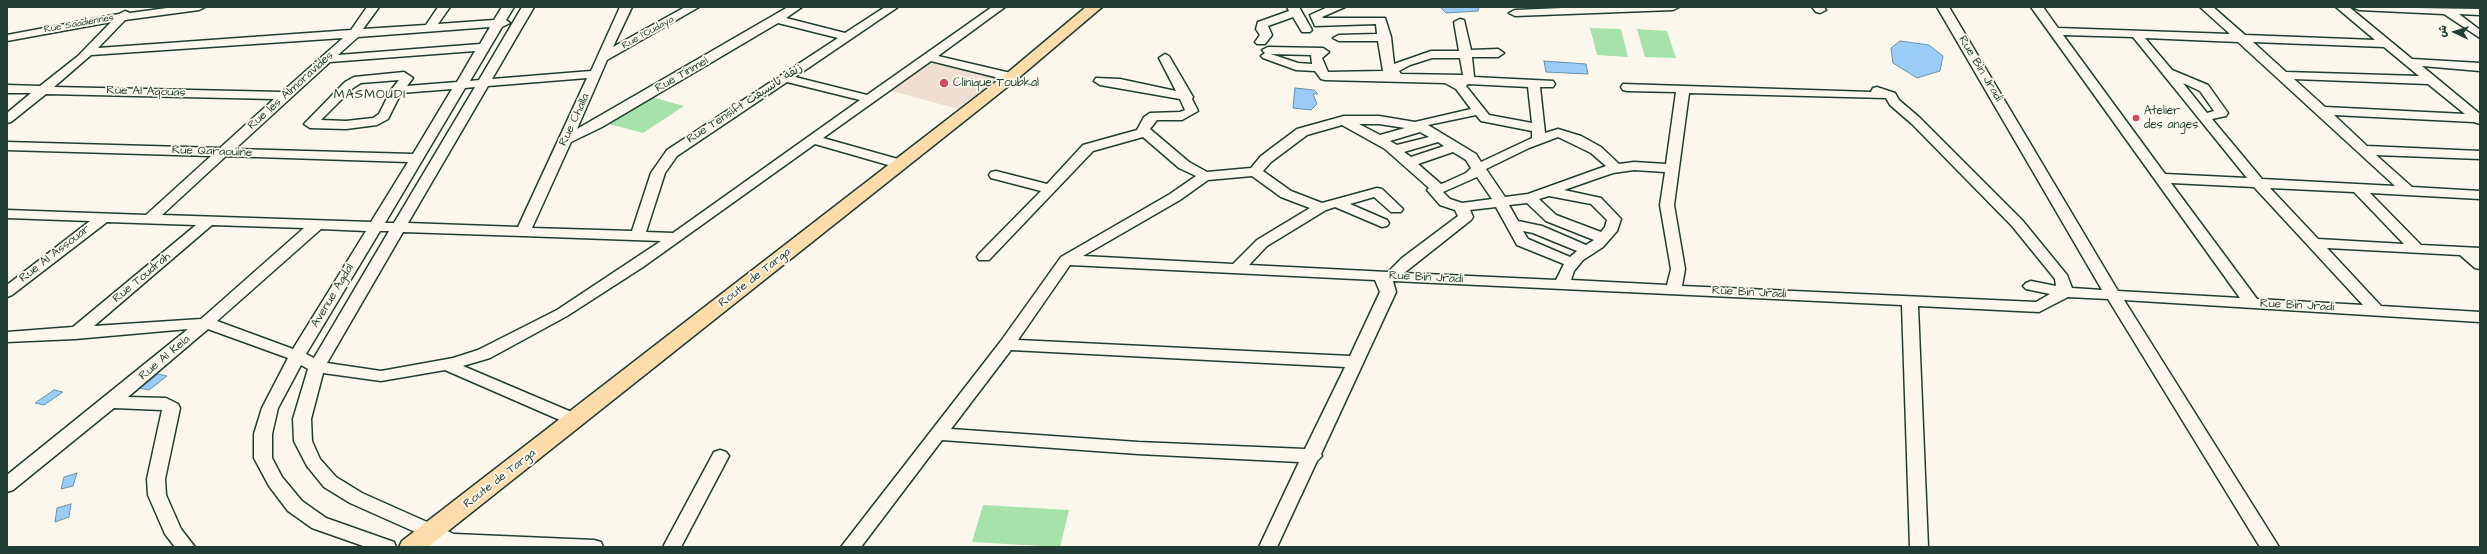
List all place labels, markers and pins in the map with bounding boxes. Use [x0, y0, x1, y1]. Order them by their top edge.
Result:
place label: Clinique Toubkal [953, 76, 1039, 90]
marker: Clinique Toubkal [938, 77, 950, 89]
place label: Atelier des anges [2144, 104, 2198, 132]
marker: Atelier des anges [2131, 113, 2141, 123]

